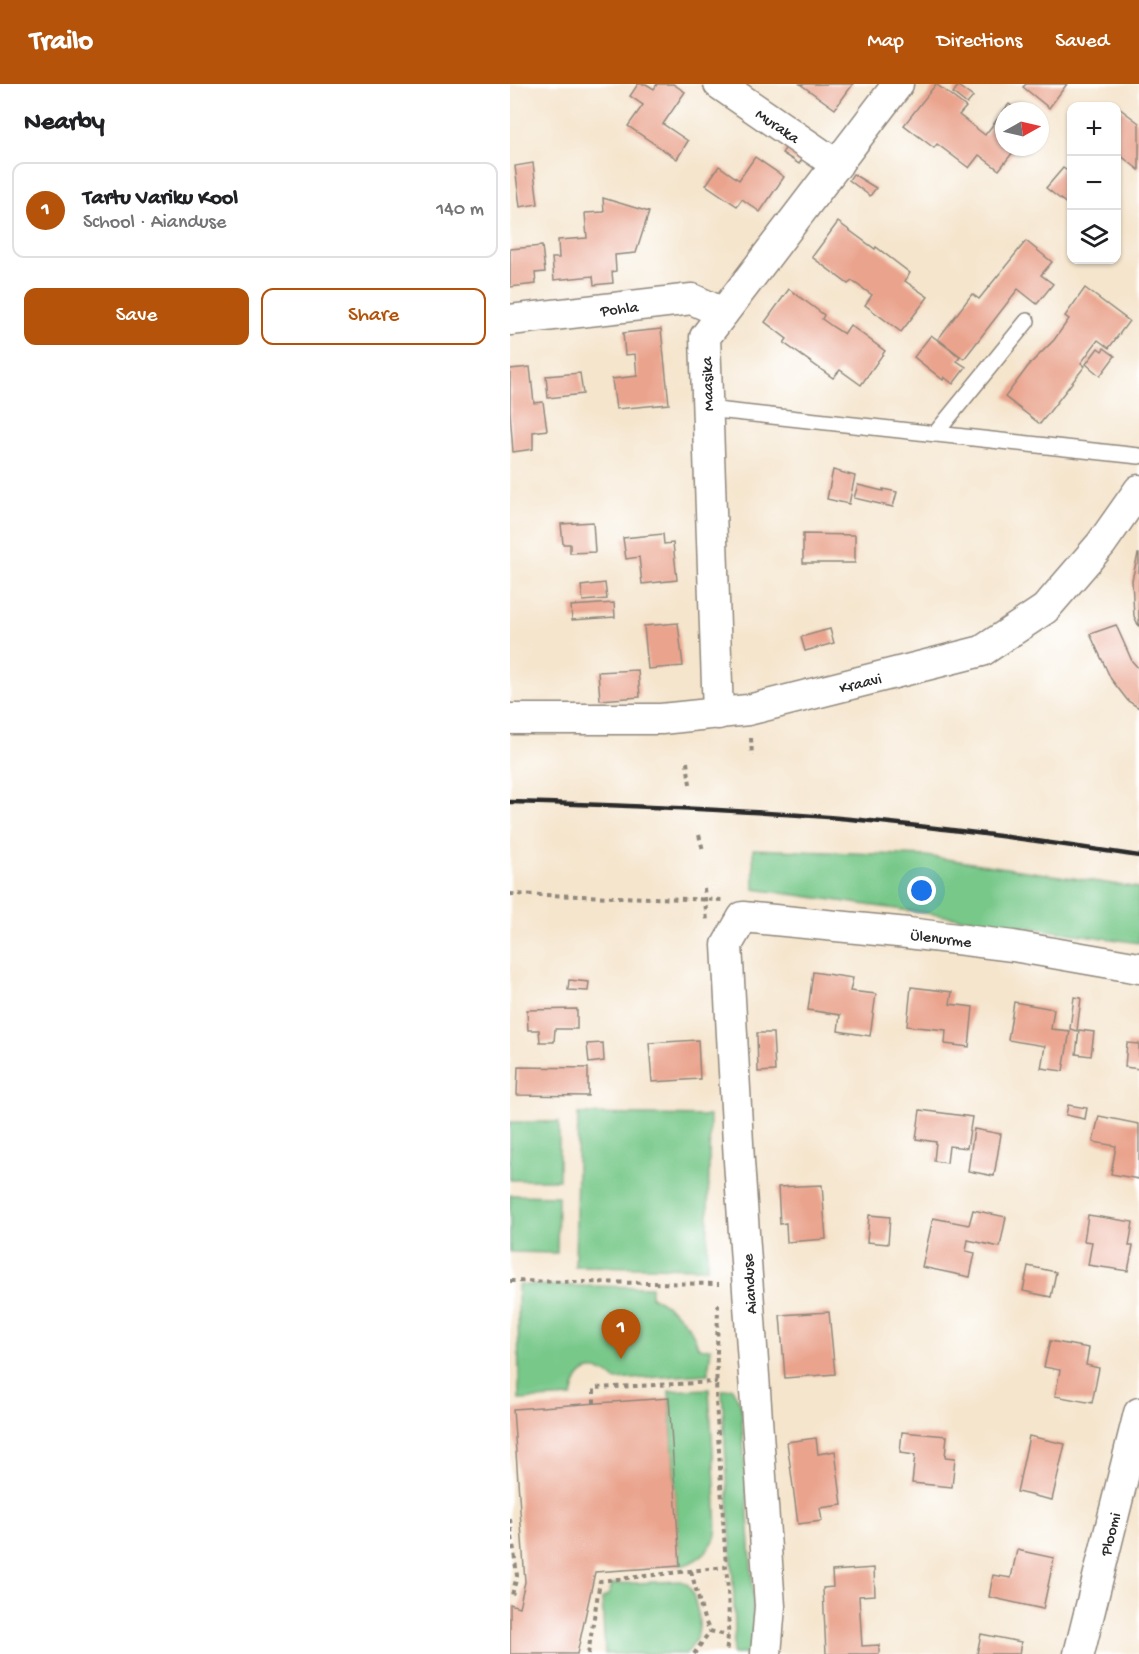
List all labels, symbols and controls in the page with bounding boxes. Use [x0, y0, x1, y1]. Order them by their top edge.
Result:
text: Trailo [30, 26, 93, 59]
text: Map [867, 30, 904, 55]
text: Directions [937, 30, 1022, 55]
text: Saved [1055, 30, 1109, 55]
north arrow [995, 102, 1049, 156]
map controls [1067, 102, 1121, 264]
button: + [1067, 102, 1121, 156]
street label: Muraka [751, 106, 803, 150]
text: Nearby [24, 108, 105, 139]
button: − [1067, 156, 1121, 210]
text: Tartu Variku Kool [83, 186, 238, 212]
text: 1 [41, 199, 50, 222]
text: 140 m [436, 199, 484, 222]
button: layers [1067, 210, 1121, 264]
text: School · Aianduse [83, 212, 226, 235]
button: Save [24, 288, 249, 345]
button: Share [261, 288, 486, 345]
street label: Pohla [599, 299, 641, 323]
street label: Maasika [699, 355, 720, 411]
street label: Kraavi [838, 671, 884, 700]
your location [907, 876, 936, 905]
street label: Ülenurme [909, 927, 973, 954]
street label: Aianduse [740, 1252, 763, 1315]
pin: 1 [602, 1310, 640, 1359]
street label: Ploomi [1098, 1511, 1127, 1559]

